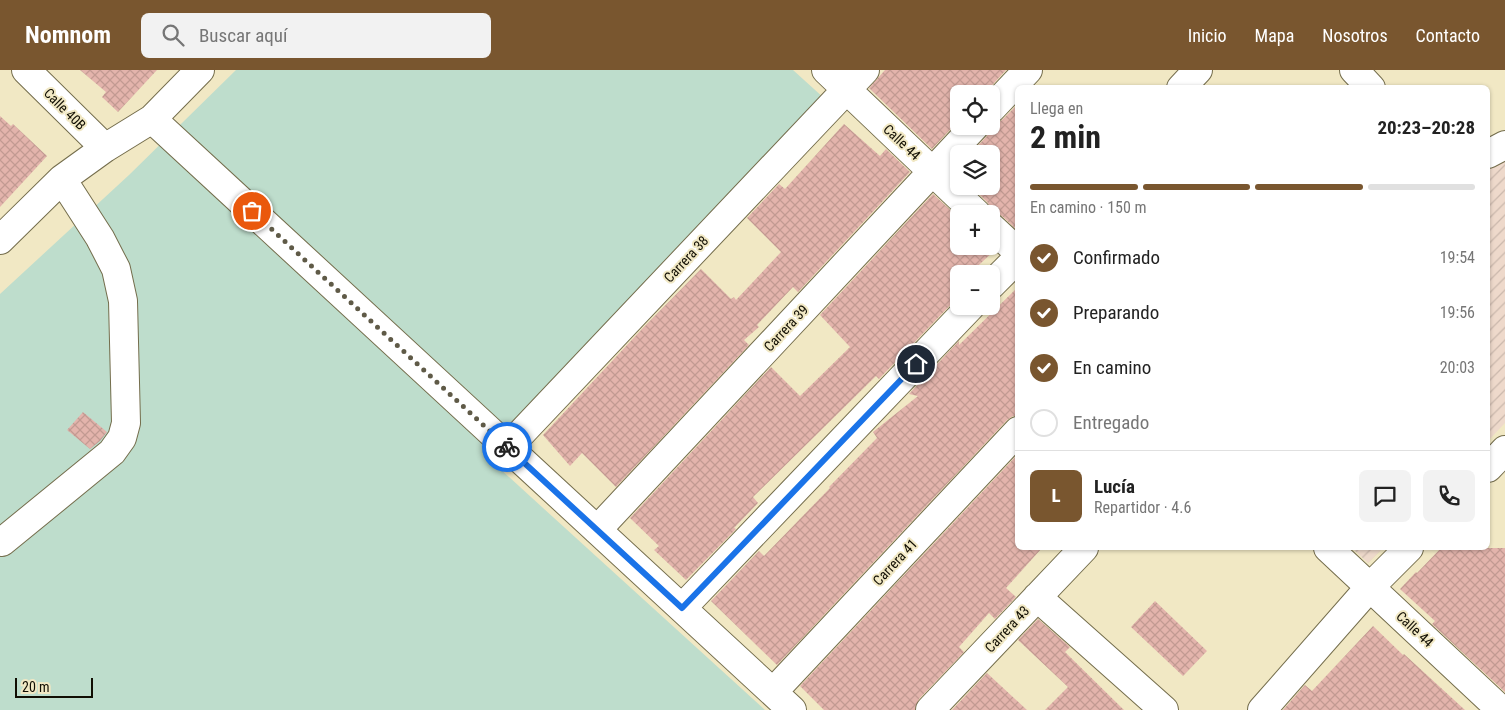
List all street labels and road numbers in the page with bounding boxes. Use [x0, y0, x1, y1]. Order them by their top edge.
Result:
street label: Calle 40B [41, 85, 89, 133]
street label: Calle 44 [880, 121, 924, 163]
street label: Carrera 38 [661, 233, 711, 285]
street label: Carrera 39 [761, 302, 811, 354]
street label: Carrera 41 [870, 536, 920, 588]
street label: Carrera 43 [982, 603, 1032, 655]
street label: Calle 44 [1393, 608, 1437, 650]

